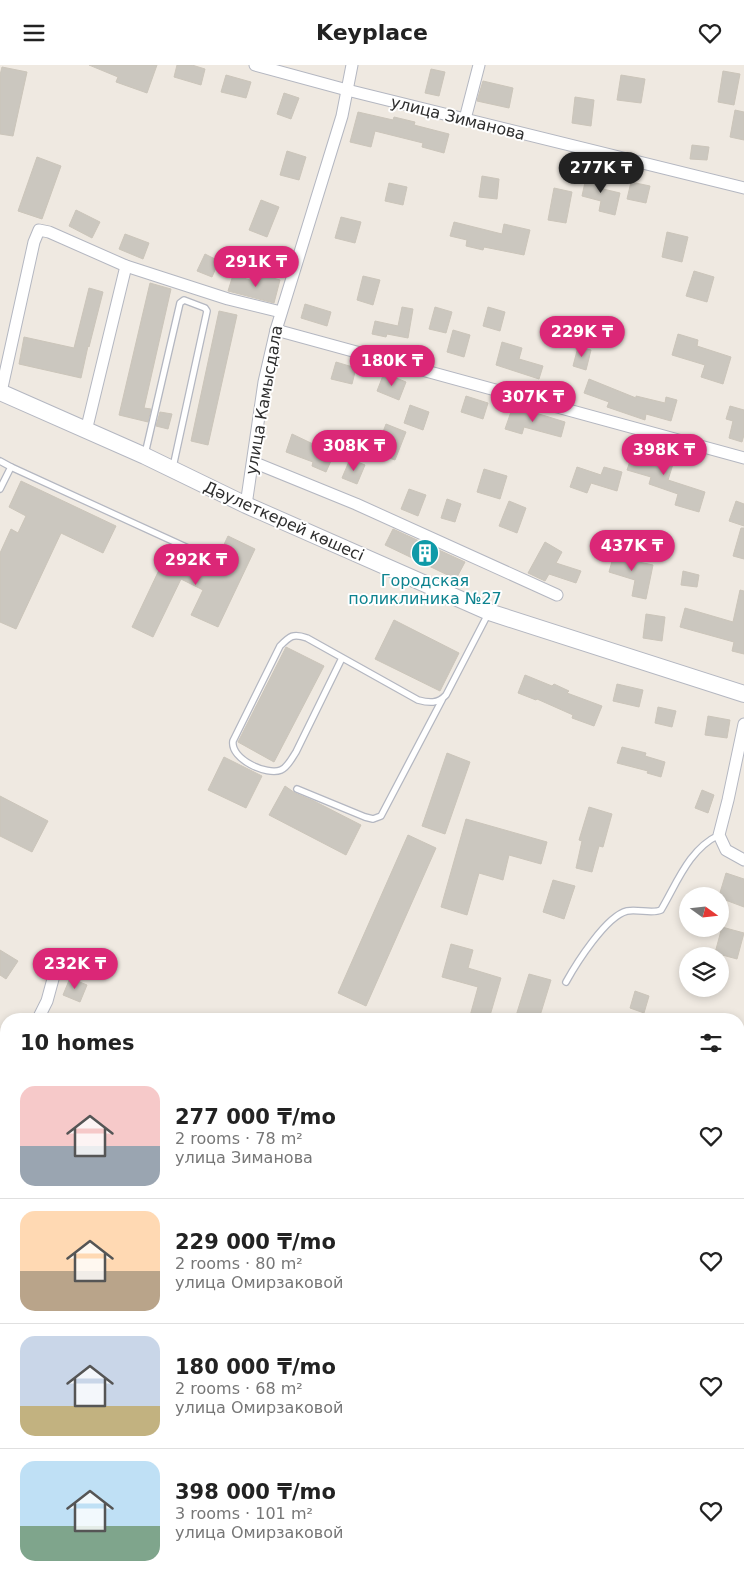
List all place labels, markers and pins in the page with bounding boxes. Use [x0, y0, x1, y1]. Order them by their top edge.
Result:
pin: 277K ₸ [560, 151, 642, 194]
pin: 291K ₸ [215, 245, 297, 288]
pin: 229K ₸ [541, 315, 623, 358]
pin: 180K ₸ [351, 345, 433, 387]
pin: 307K ₸ [492, 381, 574, 423]
pin: 308K ₸ [313, 429, 395, 472]
pin: 398K ₸ [623, 433, 705, 476]
pin: 437K ₸ [591, 529, 673, 572]
building icon: Городская поликлиника №27 [410, 538, 440, 568]
pin: 292K ₸ [155, 543, 237, 586]
place label: Городская поликлиника №27 [348, 571, 502, 608]
pin: 232K ₸ [34, 947, 116, 990]

